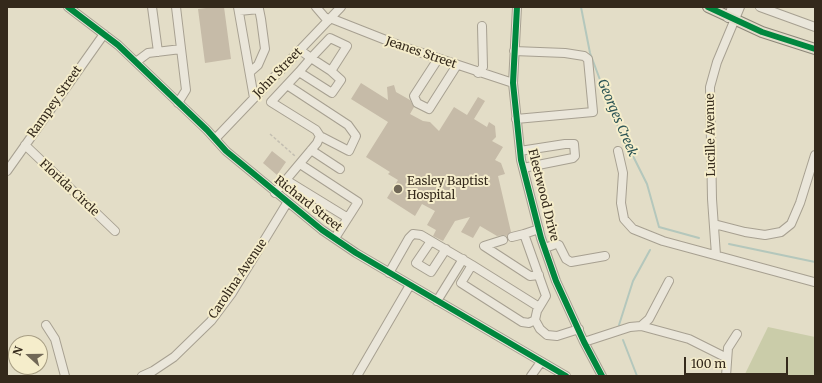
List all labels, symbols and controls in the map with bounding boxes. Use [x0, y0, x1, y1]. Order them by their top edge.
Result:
street label: Jeanes Street [384, 34, 458, 72]
street label: John Street [251, 45, 305, 101]
street label: Rampey Street [25, 63, 85, 141]
water label: Georges Creek [594, 77, 640, 159]
street label: Lucille Avenue [703, 93, 719, 177]
street label: Fleetwood Drive [525, 147, 561, 243]
street label: Florida Circle [36, 157, 102, 219]
street label: Richard Street [271, 173, 345, 235]
place label: Easley Baptist Hospital [407, 175, 488, 203]
marker: Easley Baptist Hospital [392, 183, 404, 195]
street label: Carolina Avenue [206, 236, 270, 322]
north arrow [8, 335, 48, 375]
text: N [10, 344, 26, 358]
scale bar [686, 349, 790, 375]
text: 100 m [691, 356, 726, 371]

